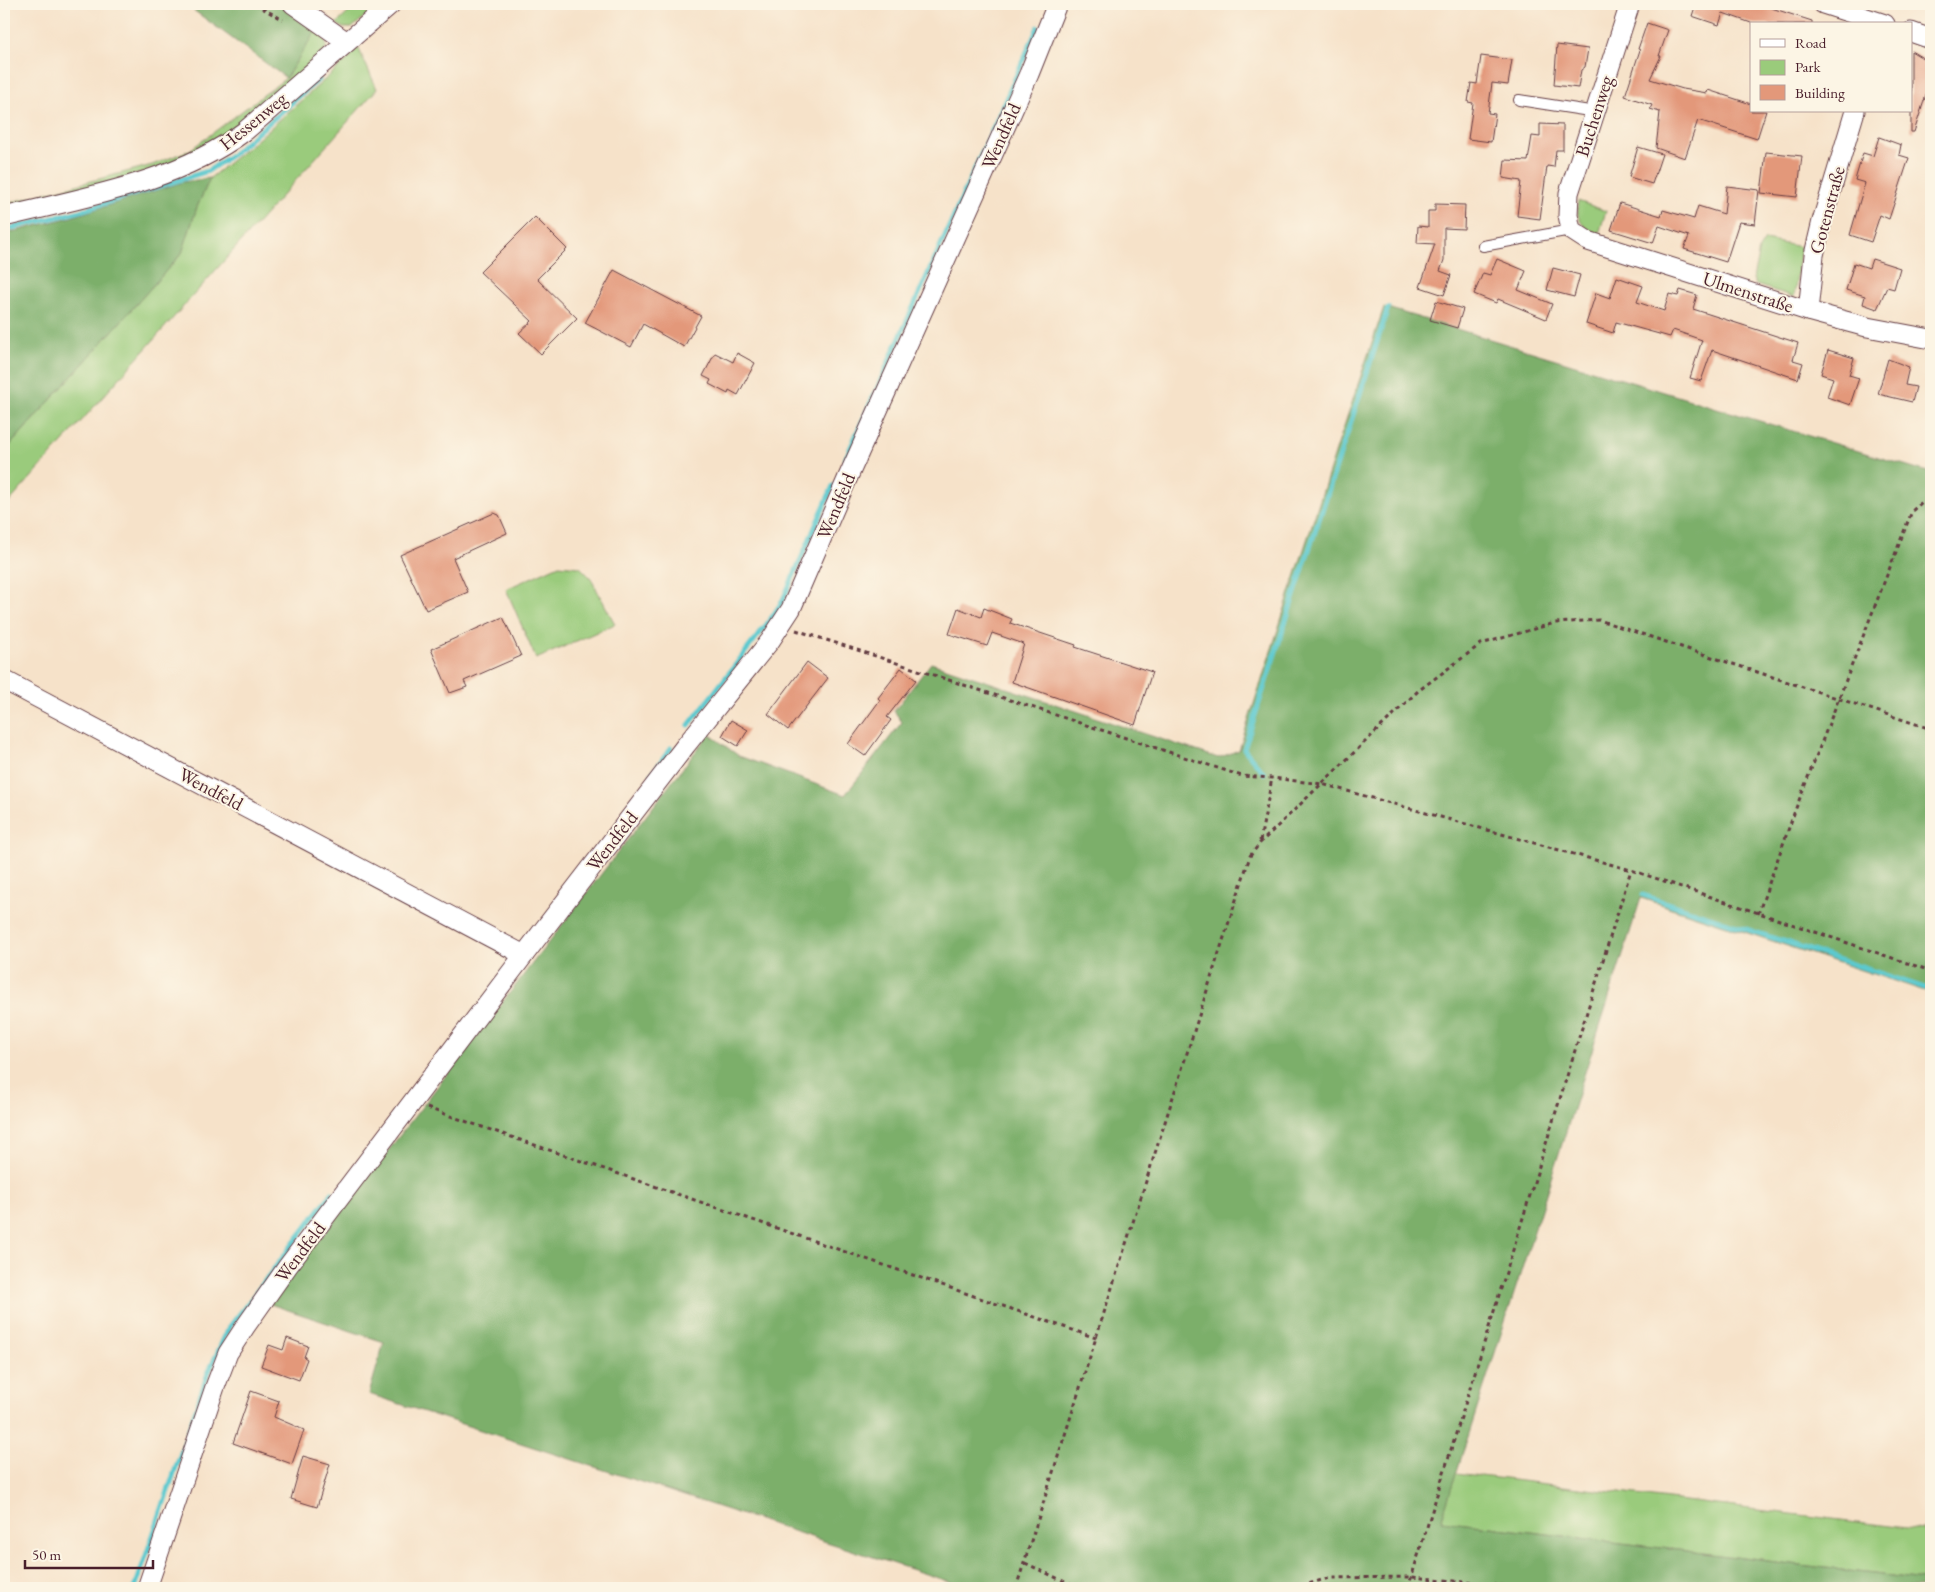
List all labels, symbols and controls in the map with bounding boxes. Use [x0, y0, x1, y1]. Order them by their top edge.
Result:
legend [1750, 22, 1912, 112]
text: Road [1795, 33, 1827, 52]
text: Park [1795, 57, 1822, 76]
street label: Buchenweg [1569, 72, 1619, 160]
text: Building [1795, 83, 1845, 102]
street label: Hessenweg [214, 86, 293, 156]
street label: Wendfeld [975, 99, 1027, 173]
street label: Gotenstraße [1803, 163, 1851, 257]
street label: Ulmenstraße [1700, 266, 1796, 318]
street label: Wendfeld [811, 469, 861, 543]
street label: Wendfeld [174, 762, 248, 817]
street label: Wendfeld [581, 806, 644, 876]
street label: Wendfeld [269, 1216, 331, 1287]
scale bar [25, 1537, 152, 1569]
text: 50 m [32, 1545, 61, 1564]

